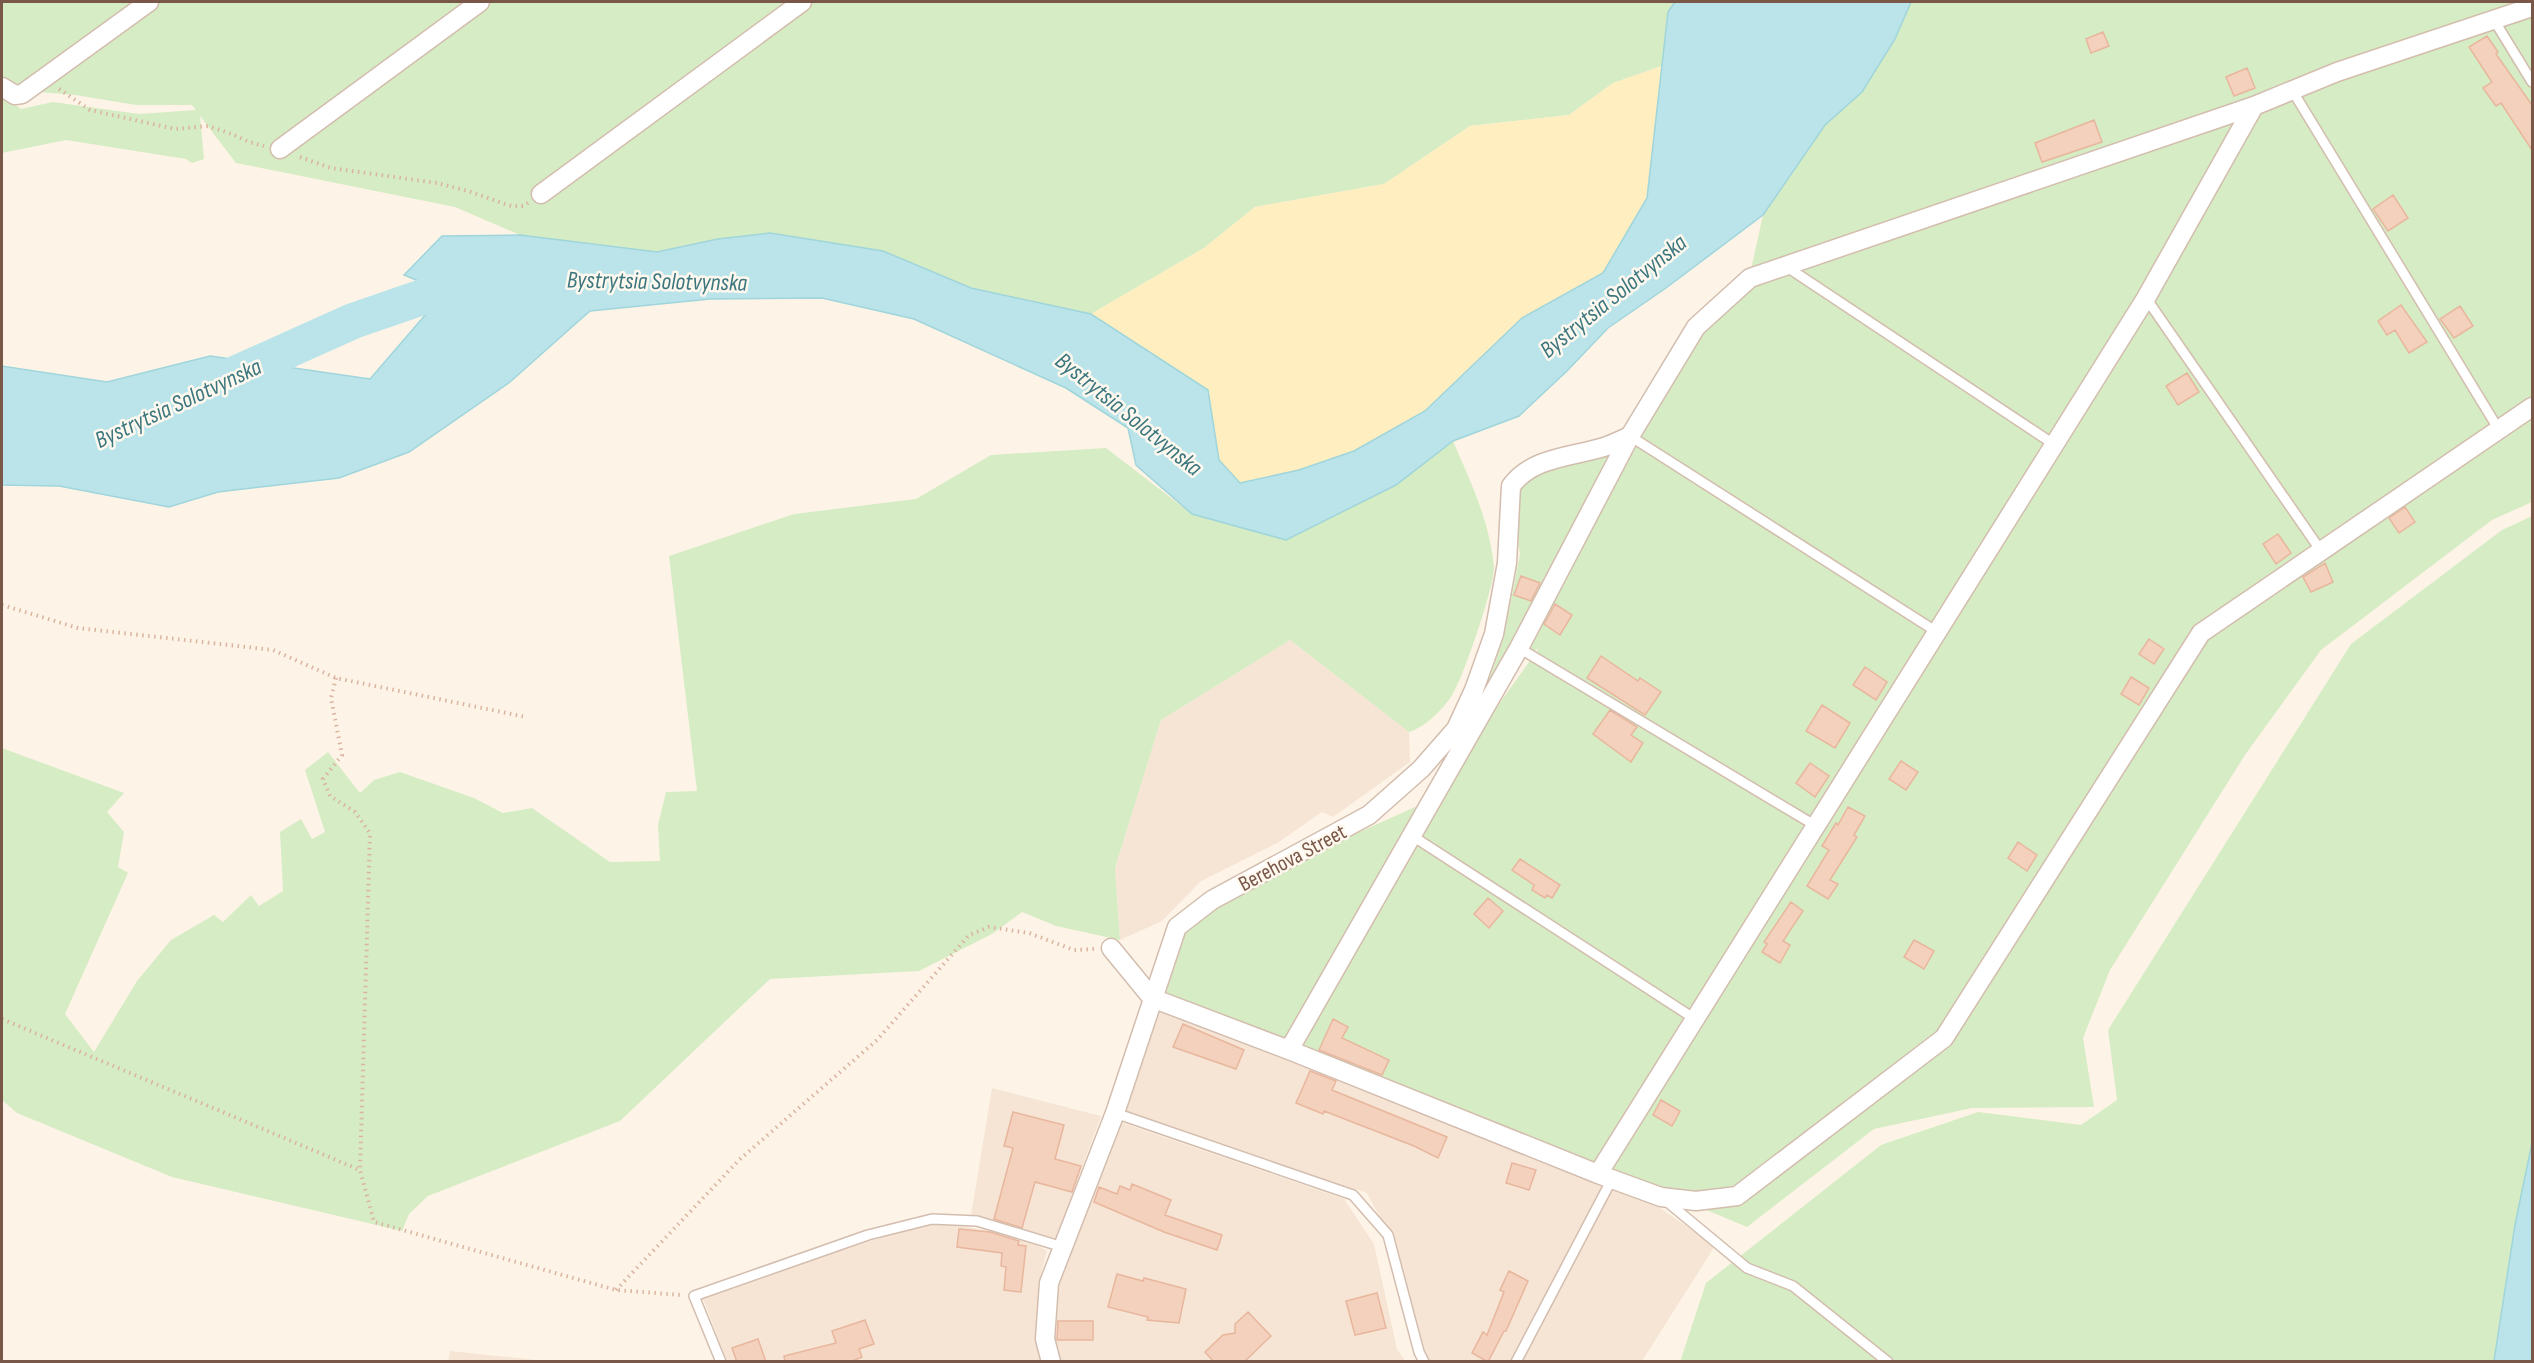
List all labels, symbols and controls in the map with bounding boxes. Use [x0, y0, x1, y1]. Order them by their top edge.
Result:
water label: Bystrytsia Solotvynska [1534, 228, 1693, 364]
water label: Bystrytsia Solotvynska [567, 265, 748, 298]
water label: Bystrytsia Solotvynska [1049, 346, 1208, 483]
water label: Bystrytsia Solotvynska [90, 352, 266, 455]
street label: Berehova Street [1234, 818, 1352, 898]

